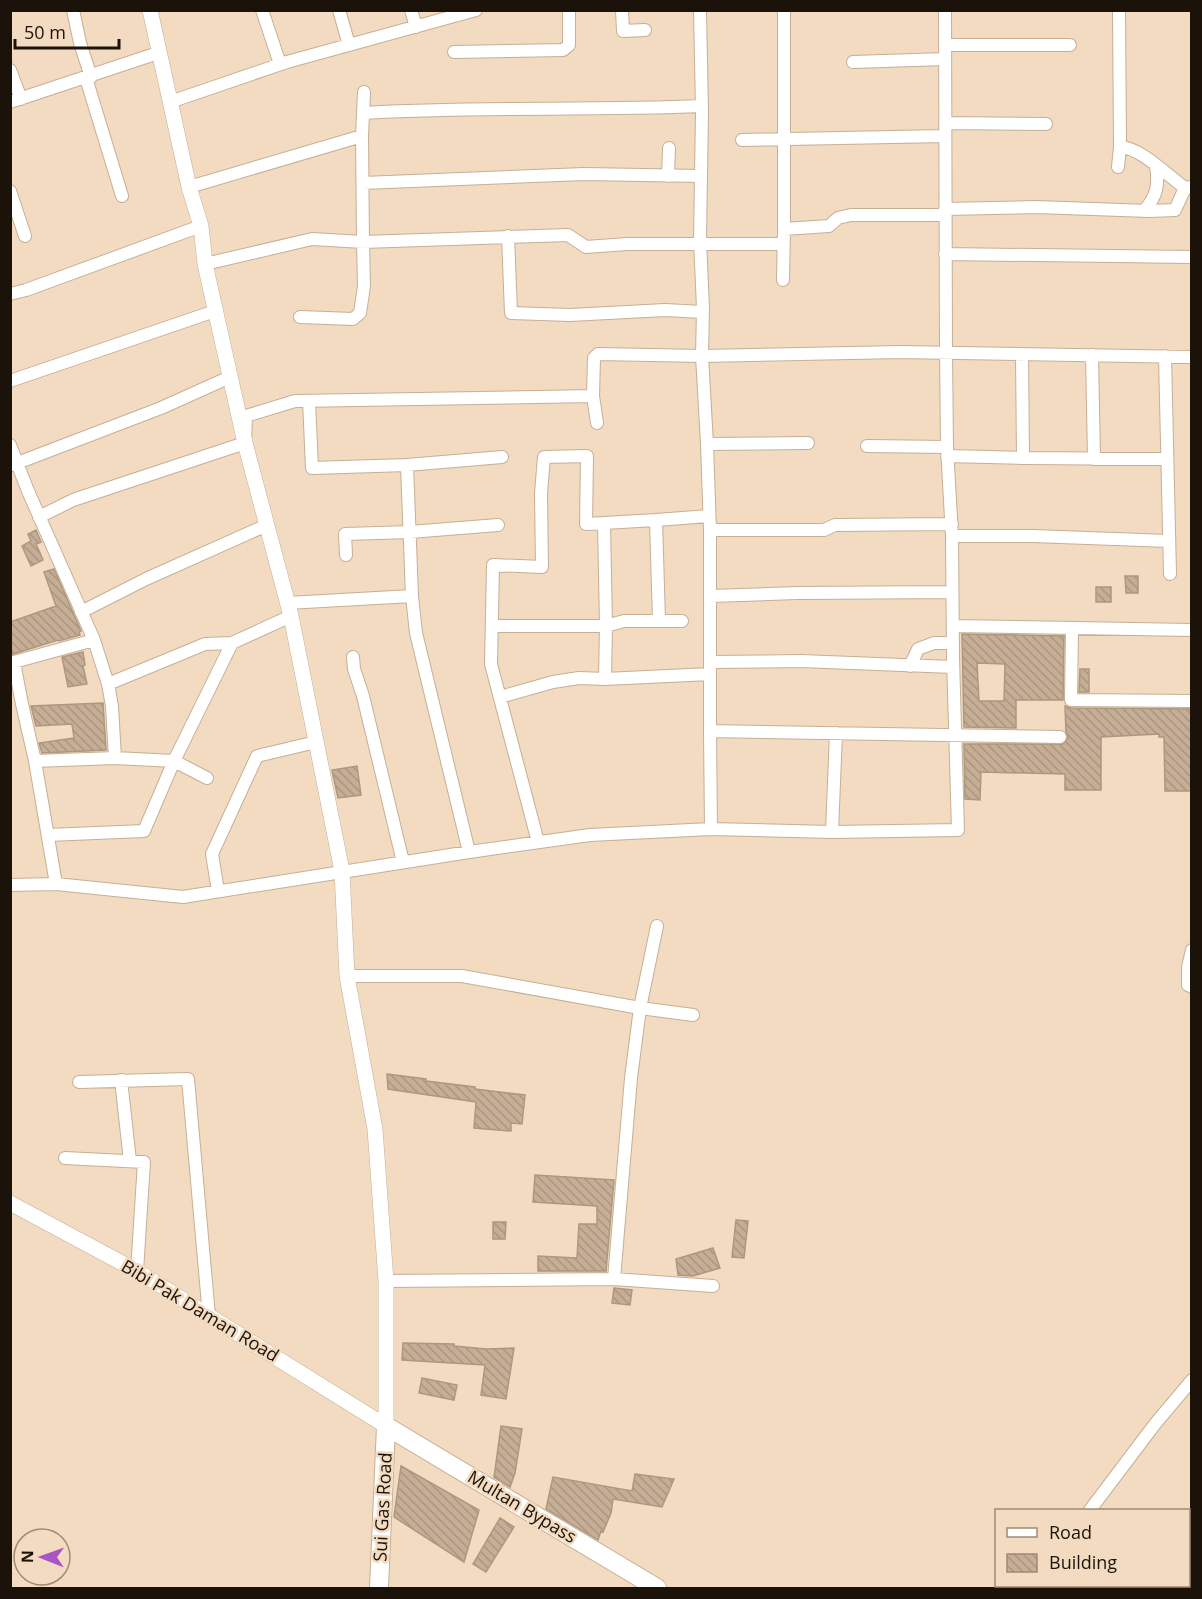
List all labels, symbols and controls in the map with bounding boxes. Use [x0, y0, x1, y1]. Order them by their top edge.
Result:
scale bar [15, 12, 118, 50]
text: 50 m [24, 20, 66, 44]
street label: Bibi Pak Daman Road [117, 1254, 284, 1367]
street label: Sui Gas Road [367, 1452, 397, 1562]
street label: Multan Bypass [464, 1464, 581, 1548]
legend [995, 1509, 1190, 1587]
text: Road [1049, 1520, 1092, 1544]
north arrow [12, 1527, 72, 1587]
text: N [16, 1550, 38, 1563]
text: Building [1049, 1550, 1117, 1574]

